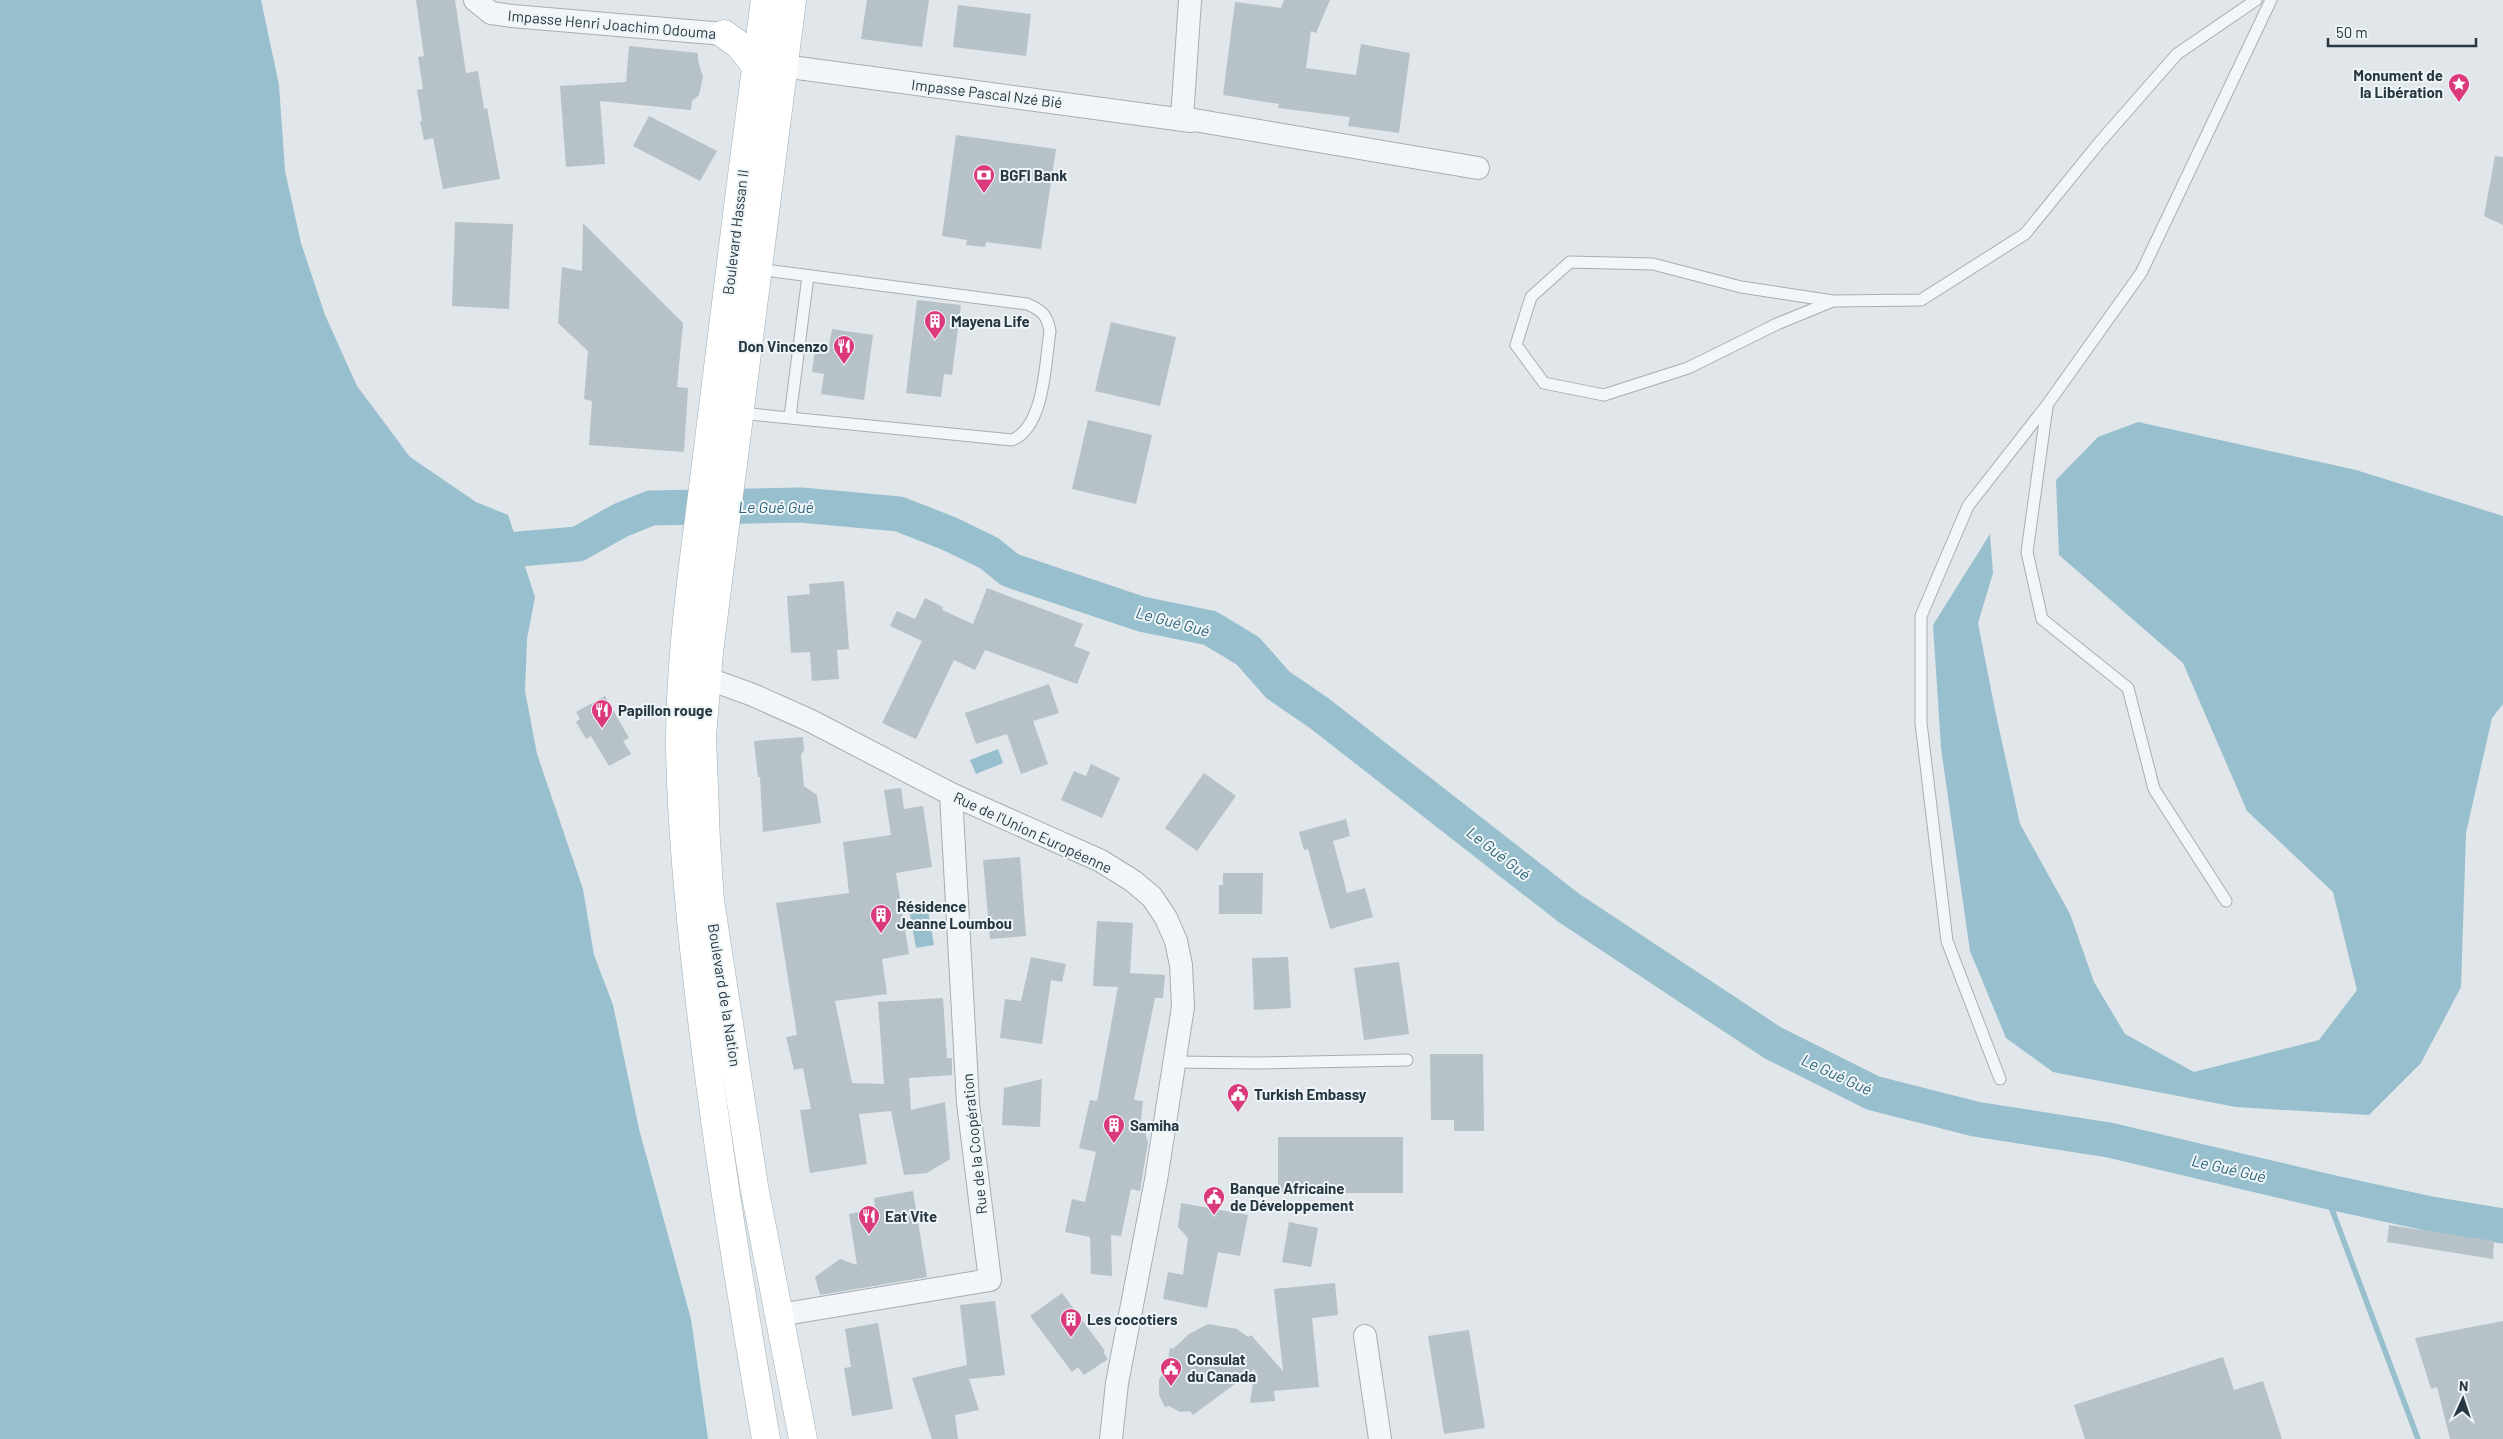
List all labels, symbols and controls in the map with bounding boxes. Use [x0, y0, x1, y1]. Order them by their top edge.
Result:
street label: Impasse Henri Joachim Odouma [507, 6, 717, 42]
scale bar [2328, 15, 2476, 47]
text: 50 m [2336, 23, 2368, 41]
place label: Monument de la Libération [2353, 66, 2443, 101]
place icon: Monument de la Libération [2447, 72, 2471, 103]
street label: Impasse Pascal Nzé Bié [910, 75, 1064, 111]
bank icon: BGFI Bank [972, 163, 996, 194]
place label: BGFI Bank [1000, 166, 1067, 184]
street label: Boulevard Hassan II [718, 168, 752, 296]
building icon: Mayena Life [923, 309, 947, 340]
place label: Mayena Life [951, 312, 1030, 330]
restaurant icon: Don Vincenzo [832, 334, 856, 365]
place label: Don Vincenzo [738, 337, 828, 355]
water label: Le Gué Gué [738, 497, 814, 516]
water label: Le Gué Gué [1134, 602, 1212, 640]
restaurant icon: Papillon rouge [590, 698, 614, 729]
place label: Papillon rouge [618, 701, 713, 719]
street label: Rue de l'Union Européenne [951, 787, 1115, 877]
water label: Le Gué Gué [1463, 822, 1535, 884]
place label: Résidence Jeanne Loumbou [897, 897, 1012, 932]
building icon: Résidence Jeanne Loumbou [869, 903, 893, 934]
street label: Boulevard de la Nation [705, 922, 745, 1068]
water label: Le Gué Gué [1799, 1049, 1875, 1099]
street label: Rue de la Coopération [958, 1073, 990, 1215]
public building icon: Turkish Embassy [1226, 1082, 1250, 1113]
place label: Turkish Embassy [1254, 1085, 1367, 1103]
building icon: Samiha [1102, 1113, 1126, 1144]
place label: Samiha [1130, 1116, 1179, 1134]
water label: Le Gué Gué [2190, 1150, 2268, 1186]
place label: Banque Africaine de Développement [1230, 1179, 1354, 1214]
public building icon: Banque Africaine de Développement [1202, 1185, 1226, 1216]
restaurant icon: Eat Vite [857, 1204, 881, 1235]
place label: Eat Vite [885, 1207, 937, 1225]
building icon: Les cocotiers [1059, 1307, 1083, 1338]
place label: Les cocotiers [1087, 1310, 1178, 1328]
place label: Consulat du Canada [1187, 1350, 1256, 1385]
public building icon: Consulat du Canada [1159, 1356, 1183, 1387]
north arrow [2438, 1374, 2488, 1424]
text: N [2459, 1377, 2469, 1394]

